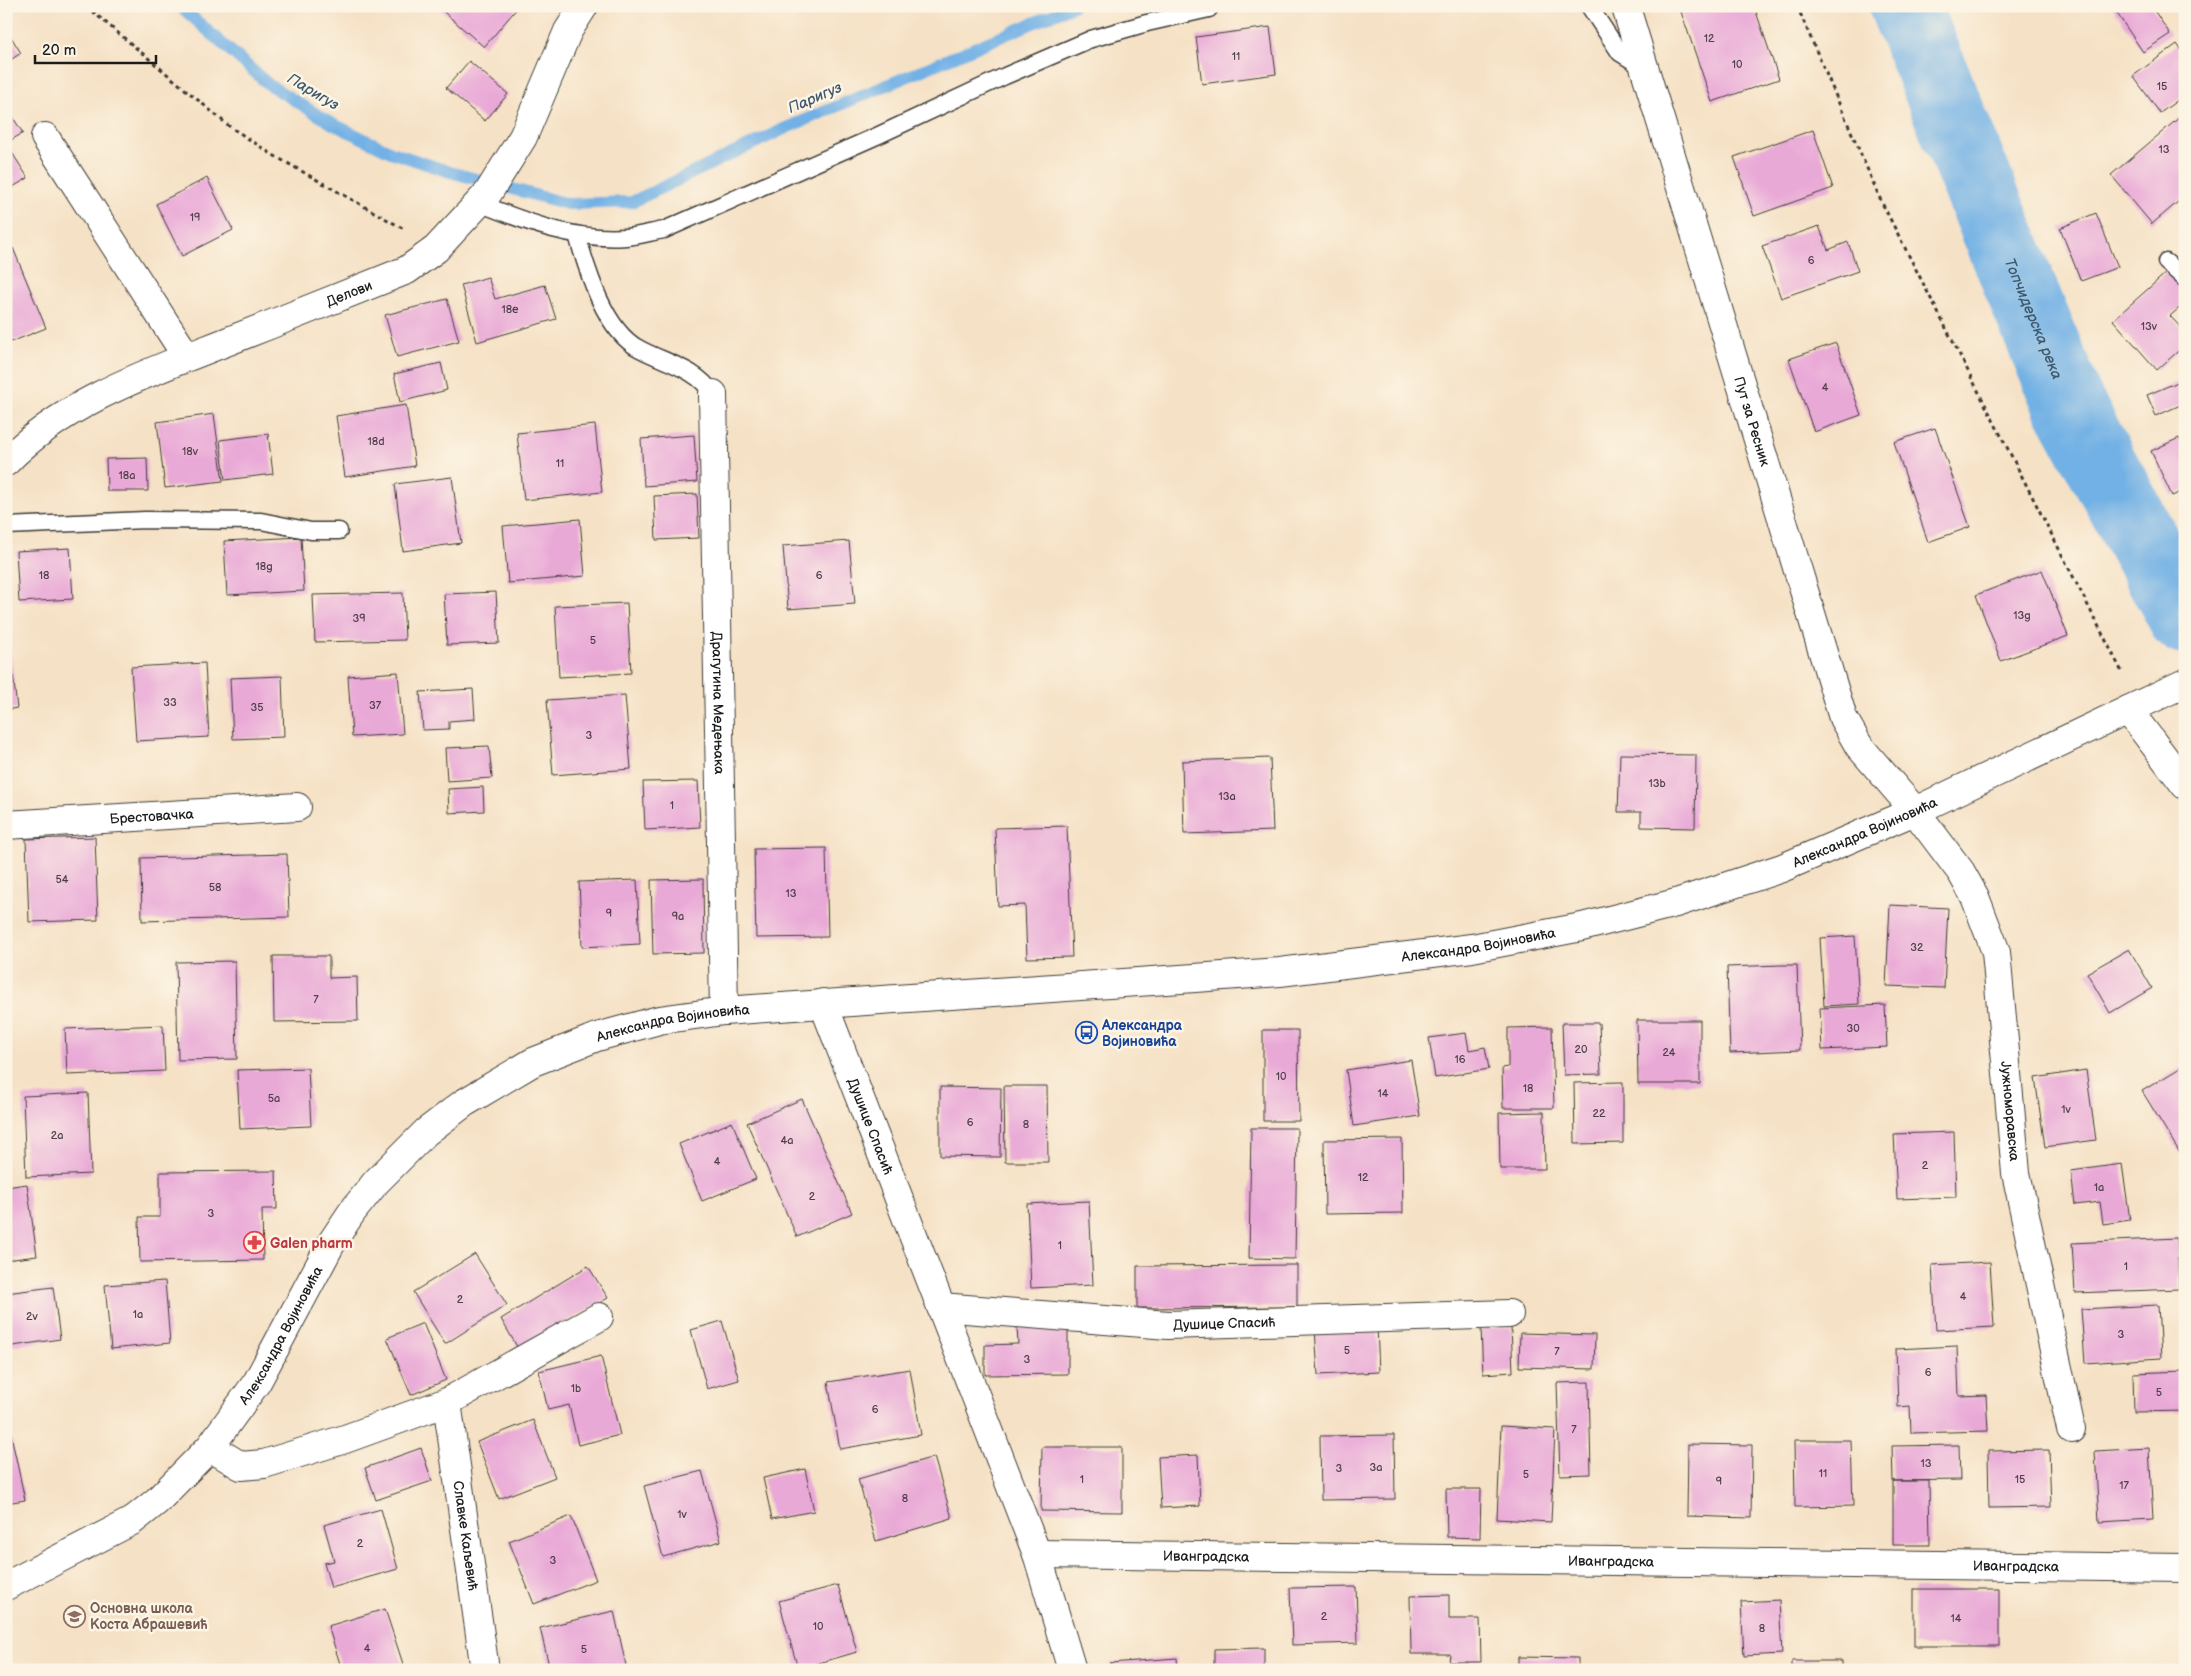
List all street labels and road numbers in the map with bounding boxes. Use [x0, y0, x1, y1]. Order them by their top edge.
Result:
street label: Делови [324, 276, 375, 310]
street label: Пут за Ресник [1731, 374, 1774, 469]
street label: Драгутина Медењака [709, 631, 728, 775]
street label: Александра Војиновића [1789, 793, 1940, 871]
street label: Брестовачка [109, 805, 195, 827]
street label: Александра Војиновића [1399, 924, 1558, 965]
street label: Александра Војиновића [593, 1001, 751, 1046]
street label: Јужноморавска [1997, 1060, 2023, 1163]
street label: Душице Спасић [844, 1075, 897, 1177]
street label: Александра Војиновића [234, 1262, 326, 1409]
street label: Душице Спасић [1173, 1313, 1276, 1333]
street label: Славке Каљевић [450, 1480, 482, 1592]
street label: Иванградска [1163, 1547, 1250, 1565]
street label: Иванградска [1568, 1552, 1655, 1570]
street label: Иванградска [1973, 1557, 2060, 1575]

